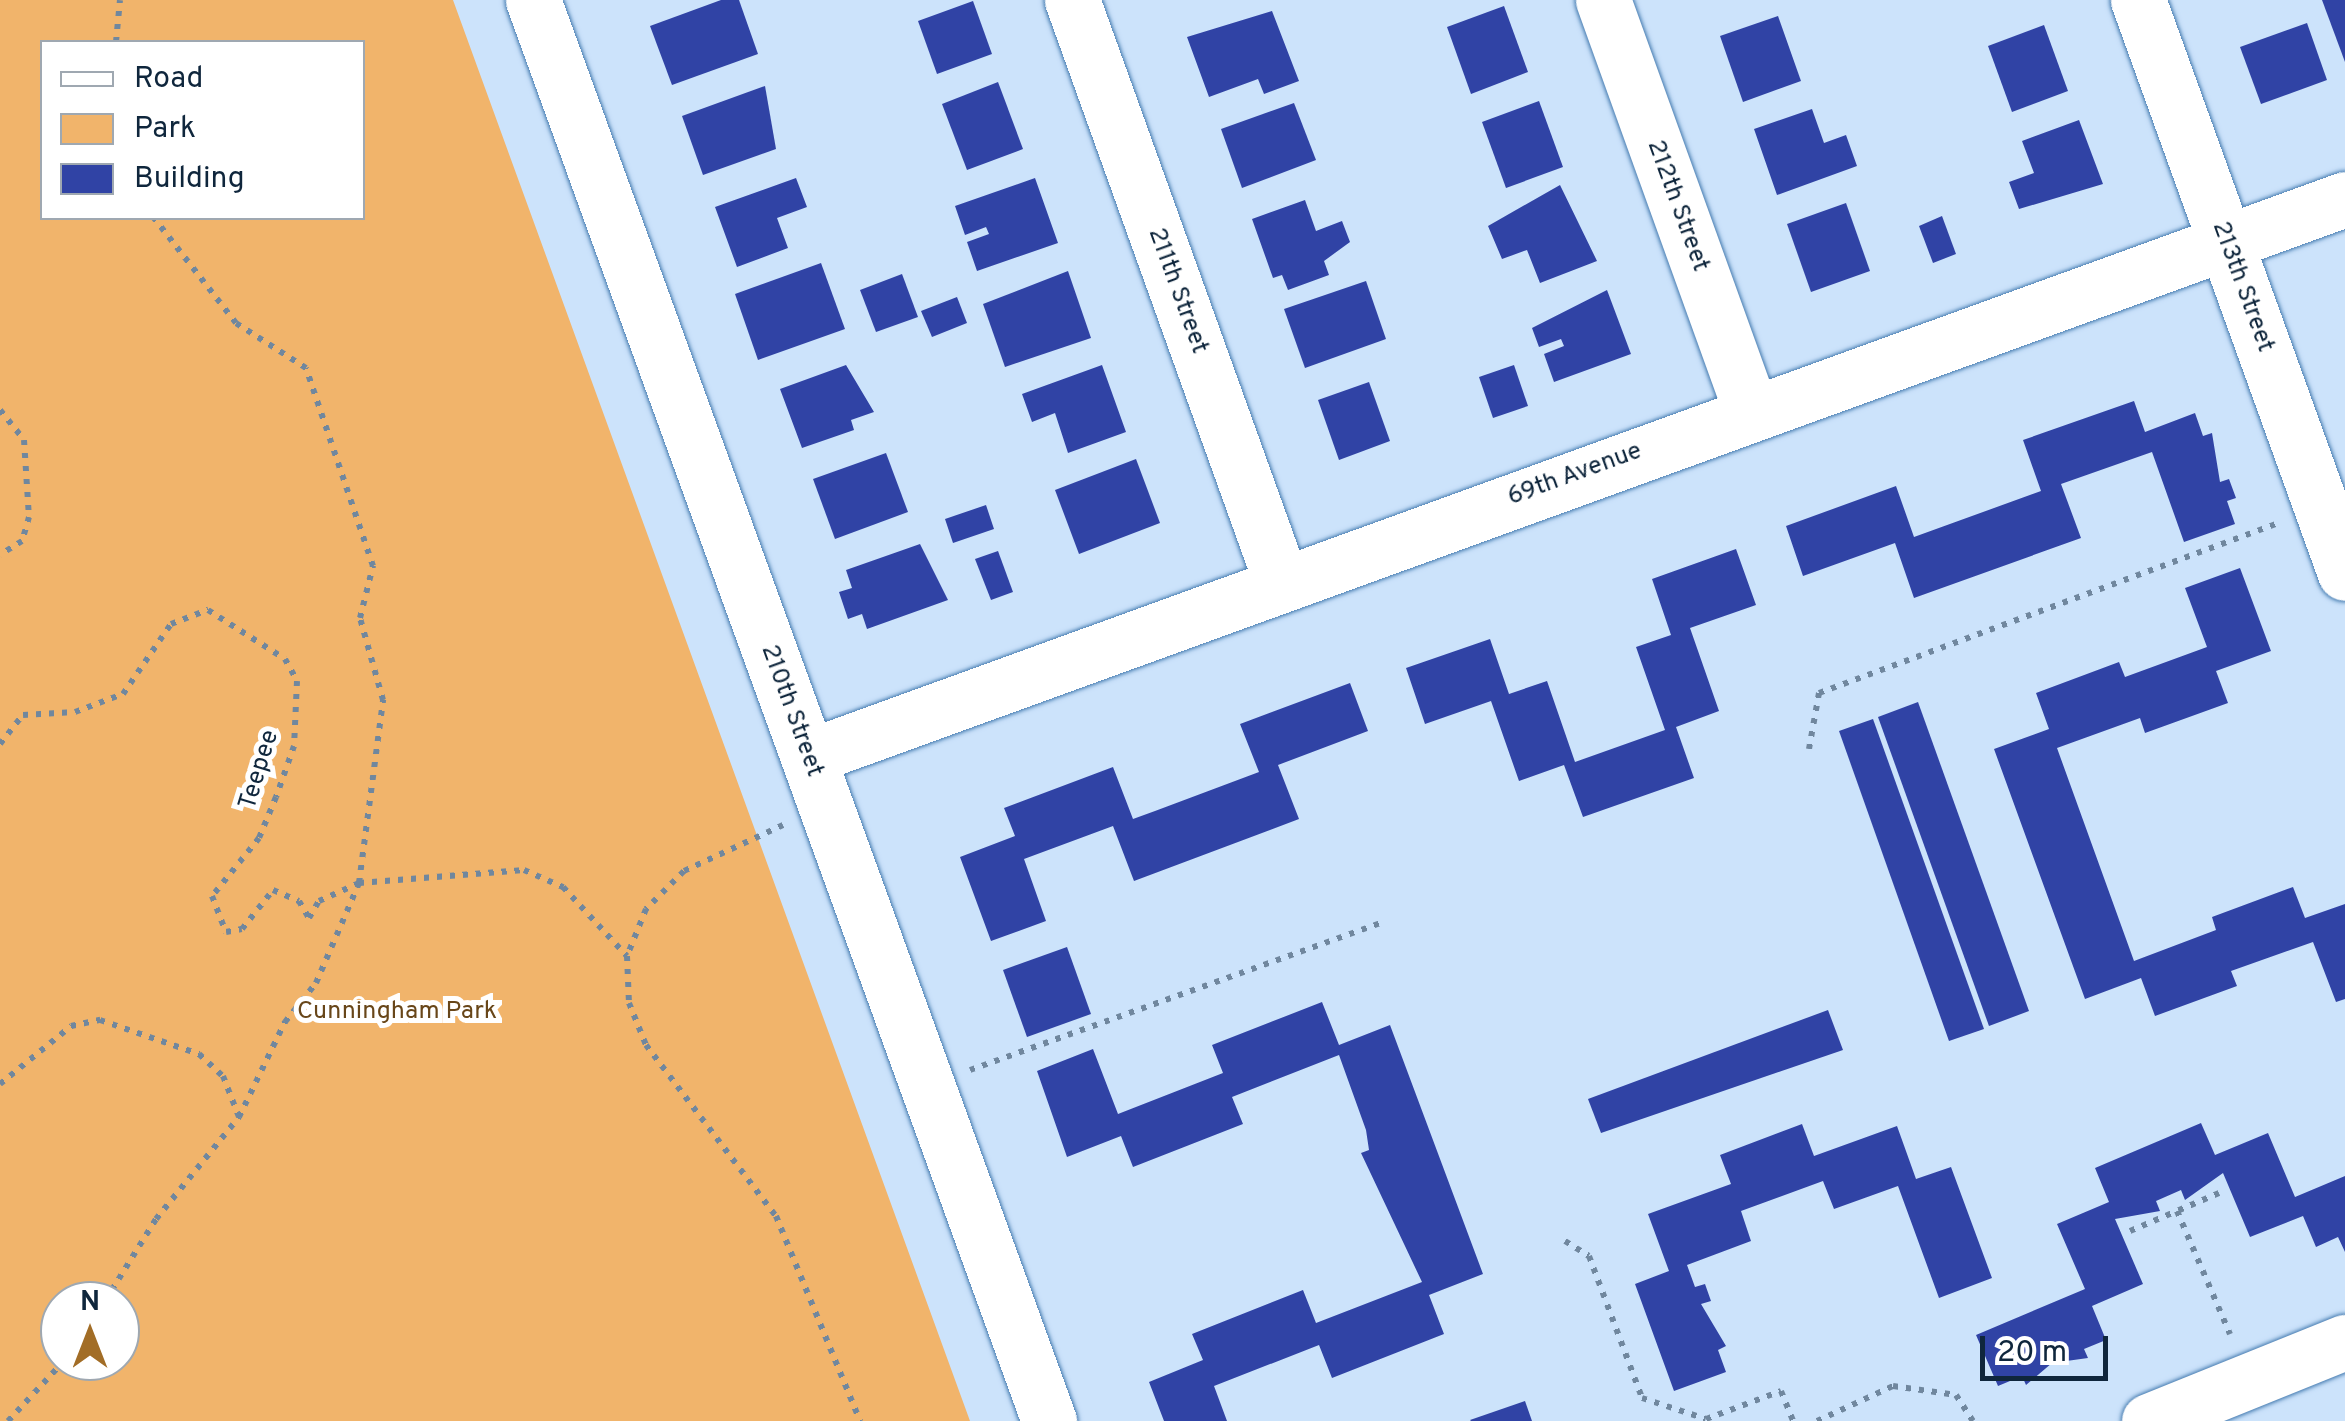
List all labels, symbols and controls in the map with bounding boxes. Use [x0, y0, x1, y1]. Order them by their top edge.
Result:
legend [40, 40, 365, 220]
text: Road [134, 61, 203, 98]
text: Park [134, 111, 196, 148]
street label: 212th Street [1639, 136, 1715, 276]
text: Building [134, 161, 245, 198]
street label: 213th Street [2204, 218, 2280, 356]
street label: 211th Street [1140, 224, 1214, 358]
street label: 69th Avenue [1503, 437, 1647, 513]
street label: 210th Street [753, 641, 829, 781]
street label: Teepee [234, 727, 286, 813]
park label: Cunningham Park [297, 997, 497, 1027]
north arrow [40, 1281, 140, 1381]
text: N [80, 1285, 100, 1321]
scale bar [1985, 1316, 2112, 1378]
text: 20 m [1997, 1335, 2067, 1372]

